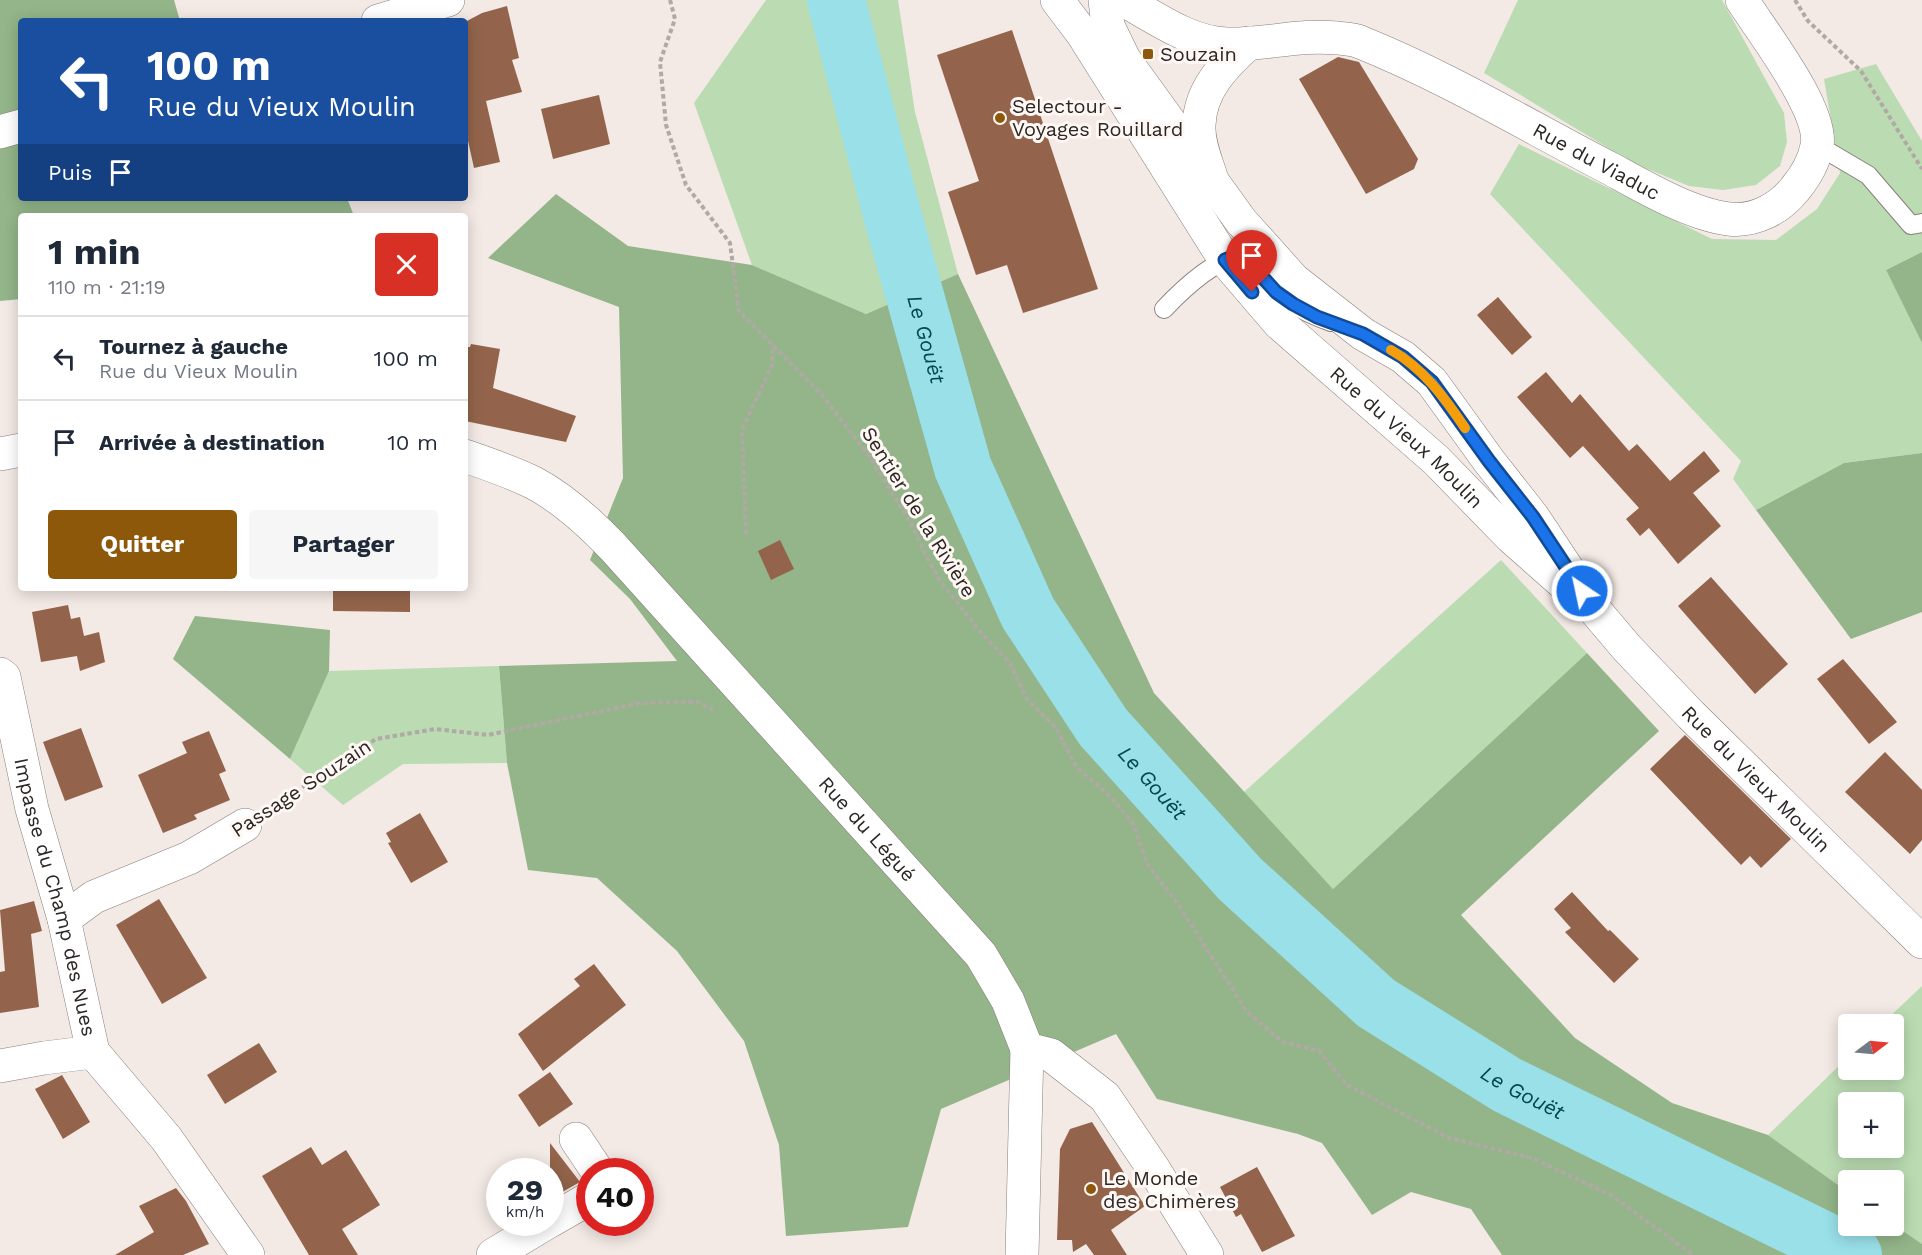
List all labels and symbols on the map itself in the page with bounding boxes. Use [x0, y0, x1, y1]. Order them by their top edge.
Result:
place label: Souzain [1160, 42, 1237, 66]
marker: Souzain [1141, 47, 1155, 61]
place label: Selectour - Voyages Rouillard [1012, 94, 1183, 141]
marker: Selectour - Voyages Rouillard [993, 111, 1007, 125]
street label: Rue du Viaduc [1529, 118, 1664, 205]
pin [1226, 230, 1277, 292]
water label: Le Gouët [903, 292, 951, 387]
street label: Rue du Vieux Moulin [1325, 361, 1488, 513]
street label: Sentier de la Rivière [857, 422, 981, 602]
position arrow [1550, 559, 1614, 623]
street label: Rue du Vieux Moulin [1677, 701, 1836, 857]
street label: Passage Souzain [227, 734, 375, 842]
water label: Le Gouët [1113, 740, 1193, 825]
street label: Impasse du Champ des Nues [9, 756, 101, 1038]
street label: Rue du Légué [814, 771, 921, 887]
north arrow [1838, 1014, 1904, 1080]
water label: Le Gouët [1477, 1060, 1569, 1124]
speed limit sign: 40 [576, 1158, 654, 1236]
place label: Le Monde des Chimères [1103, 1166, 1236, 1213]
marker: Le Monde des Chimères [1084, 1182, 1098, 1196]

